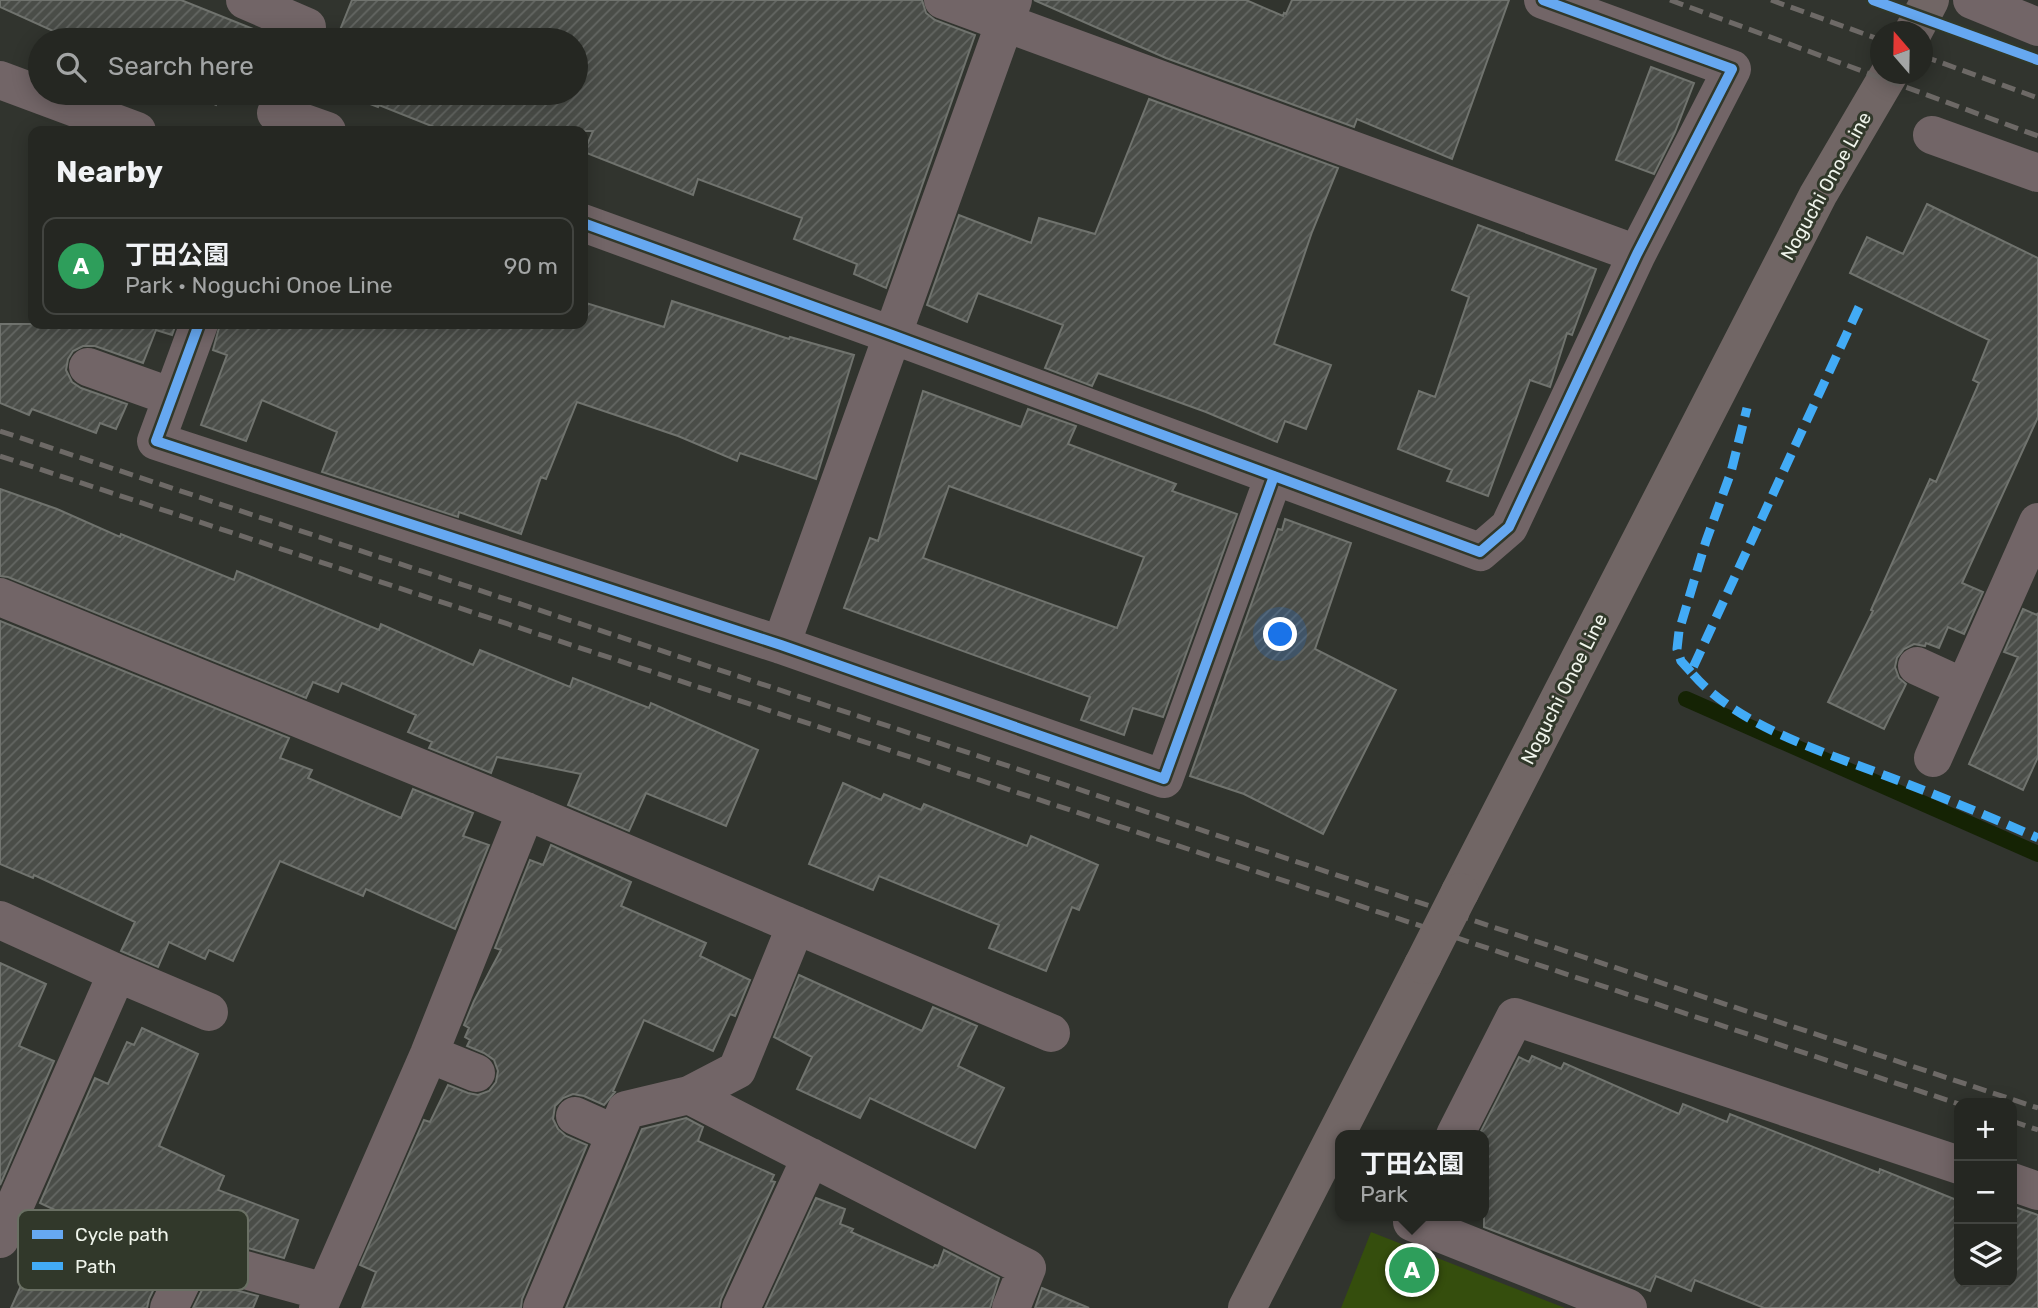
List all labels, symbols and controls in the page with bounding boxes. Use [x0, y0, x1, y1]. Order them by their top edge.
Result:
north arrow [1870, 21, 1933, 84]
search box [28, 28, 588, 105]
icon: search [52, 48, 90, 86]
text: Search here [108, 51, 254, 82]
street label: Noguchi Onoe Line [1776, 108, 1876, 264]
text: Nearby [56, 154, 163, 190]
text: 丁田公園 [125, 240, 229, 271]
text: A [73, 252, 89, 280]
text: 90 m [504, 252, 558, 280]
text: Park · Noguchi Onoe Line [125, 271, 393, 299]
street label: Noguchi Onoe Line [1516, 610, 1612, 768]
your location [1263, 617, 1297, 651]
map controls [1954, 1098, 2017, 1287]
button: + [1954, 1098, 2017, 1161]
popup [1335, 1130, 1489, 1221]
text: 丁田公園 [1360, 1149, 1464, 1180]
button: − [1954, 1161, 2017, 1224]
text: Park [1360, 1180, 1408, 1208]
legend [18, 1210, 248, 1290]
text: Cycle path [75, 1223, 169, 1246]
button: layers [1954, 1224, 2017, 1287]
pin: A [1389, 1244, 1435, 1296]
text: Path [75, 1255, 116, 1278]

